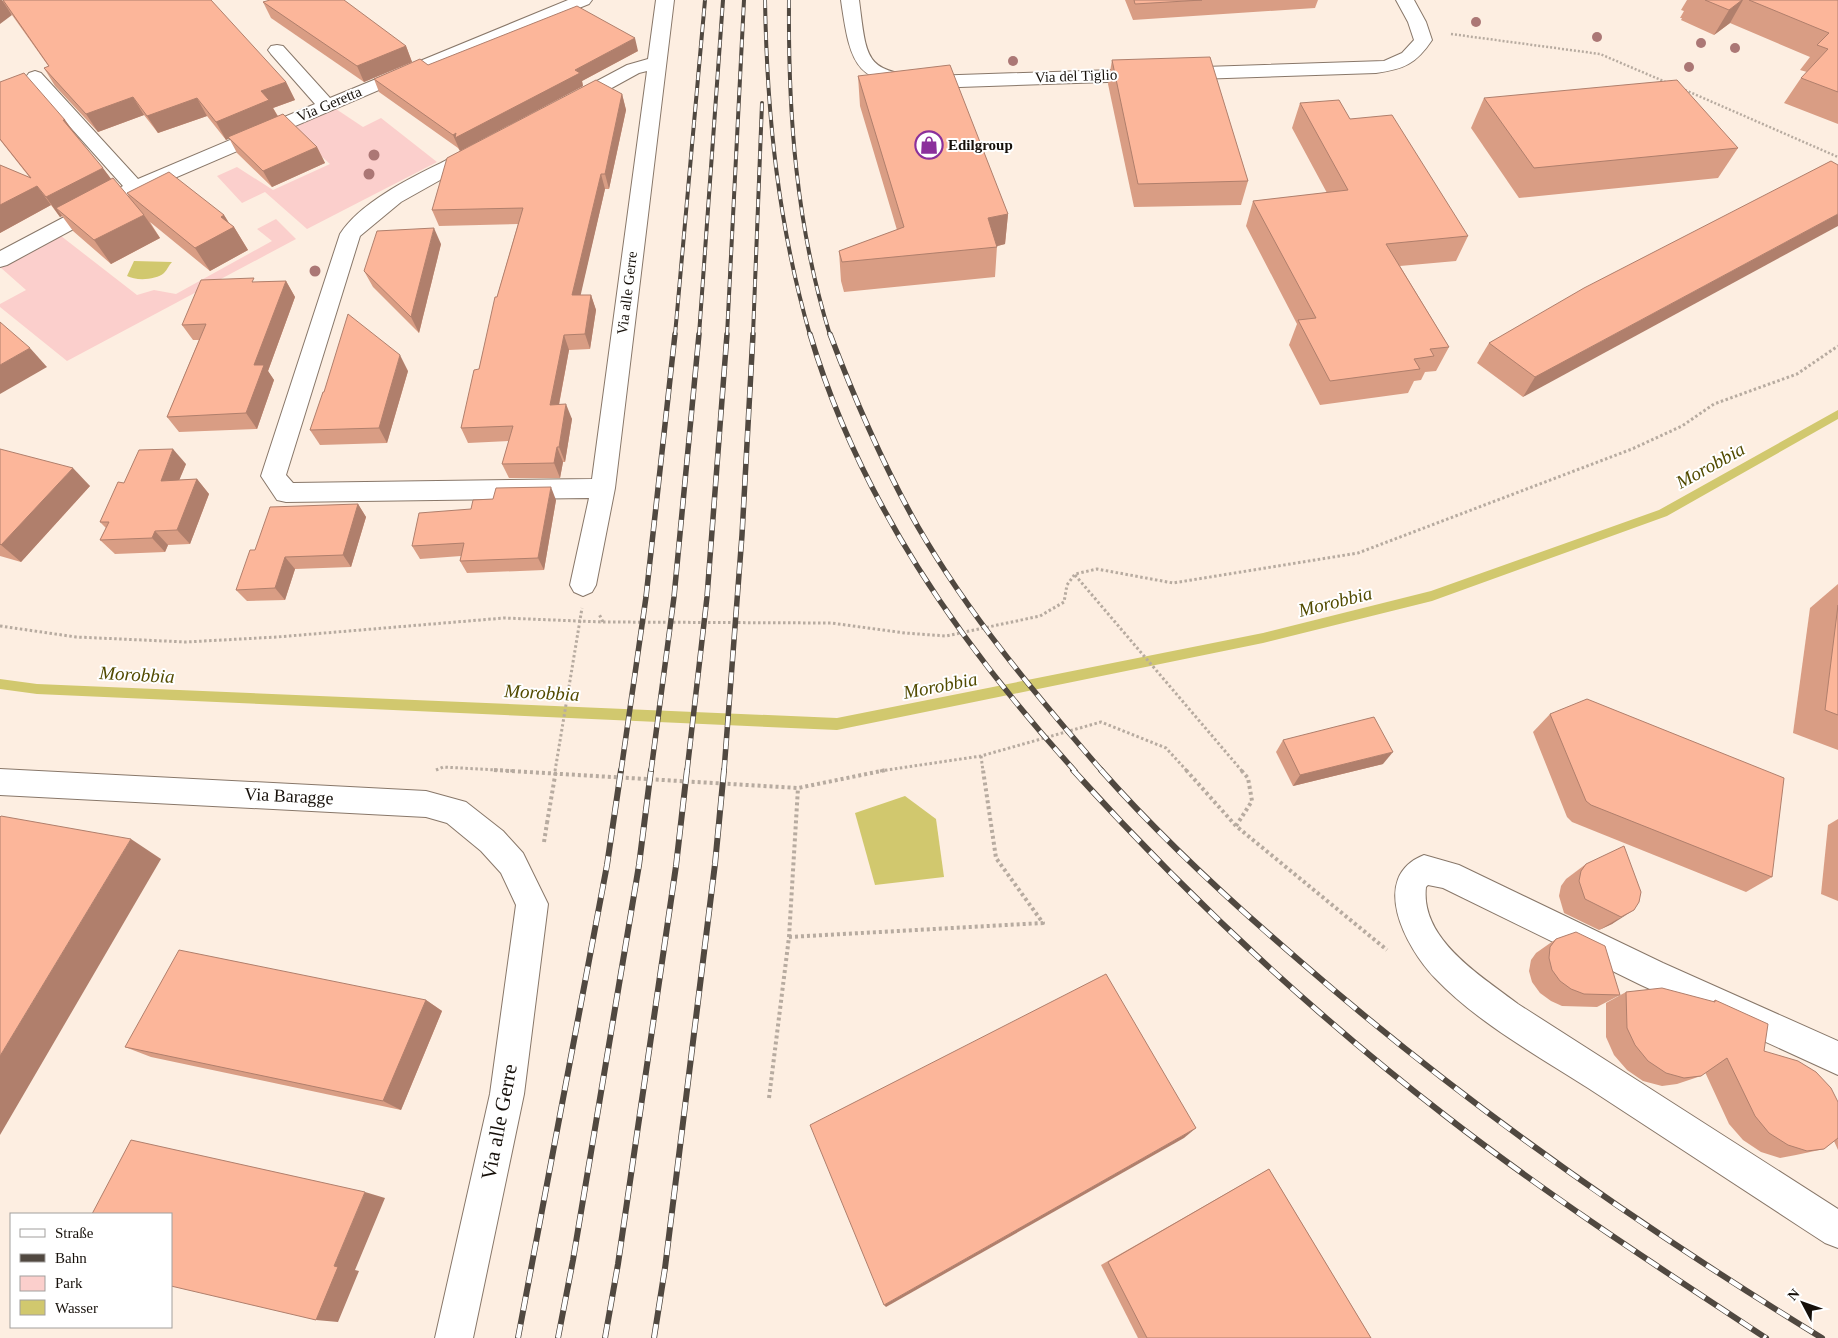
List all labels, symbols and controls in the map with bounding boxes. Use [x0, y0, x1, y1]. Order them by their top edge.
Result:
street label: Via del Tiglio [1035, 67, 1117, 85]
street label: Via Geretta [294, 83, 364, 125]
shop icon: Edilgroup [914, 130, 944, 160]
place label: Edilgroup [948, 137, 1013, 153]
street label: Via alle Gerre [614, 250, 640, 336]
water label: Morobbia [1671, 438, 1748, 493]
water label: Morobbia [1295, 582, 1374, 621]
water label: Morobbia [98, 662, 175, 687]
water label: Morobbia [900, 668, 979, 703]
water label: Morobbia [503, 680, 580, 705]
street label: Via Baragge [244, 784, 334, 808]
street label: Via alle Gerre [476, 1062, 522, 1182]
legend [10, 1213, 172, 1328]
text: Straße [55, 1225, 94, 1241]
text: Bahn [55, 1250, 87, 1266]
text: Park [55, 1275, 83, 1291]
north arrow [1778, 1278, 1828, 1328]
text: N [1785, 1286, 1803, 1304]
text: Wasser [55, 1300, 98, 1316]

